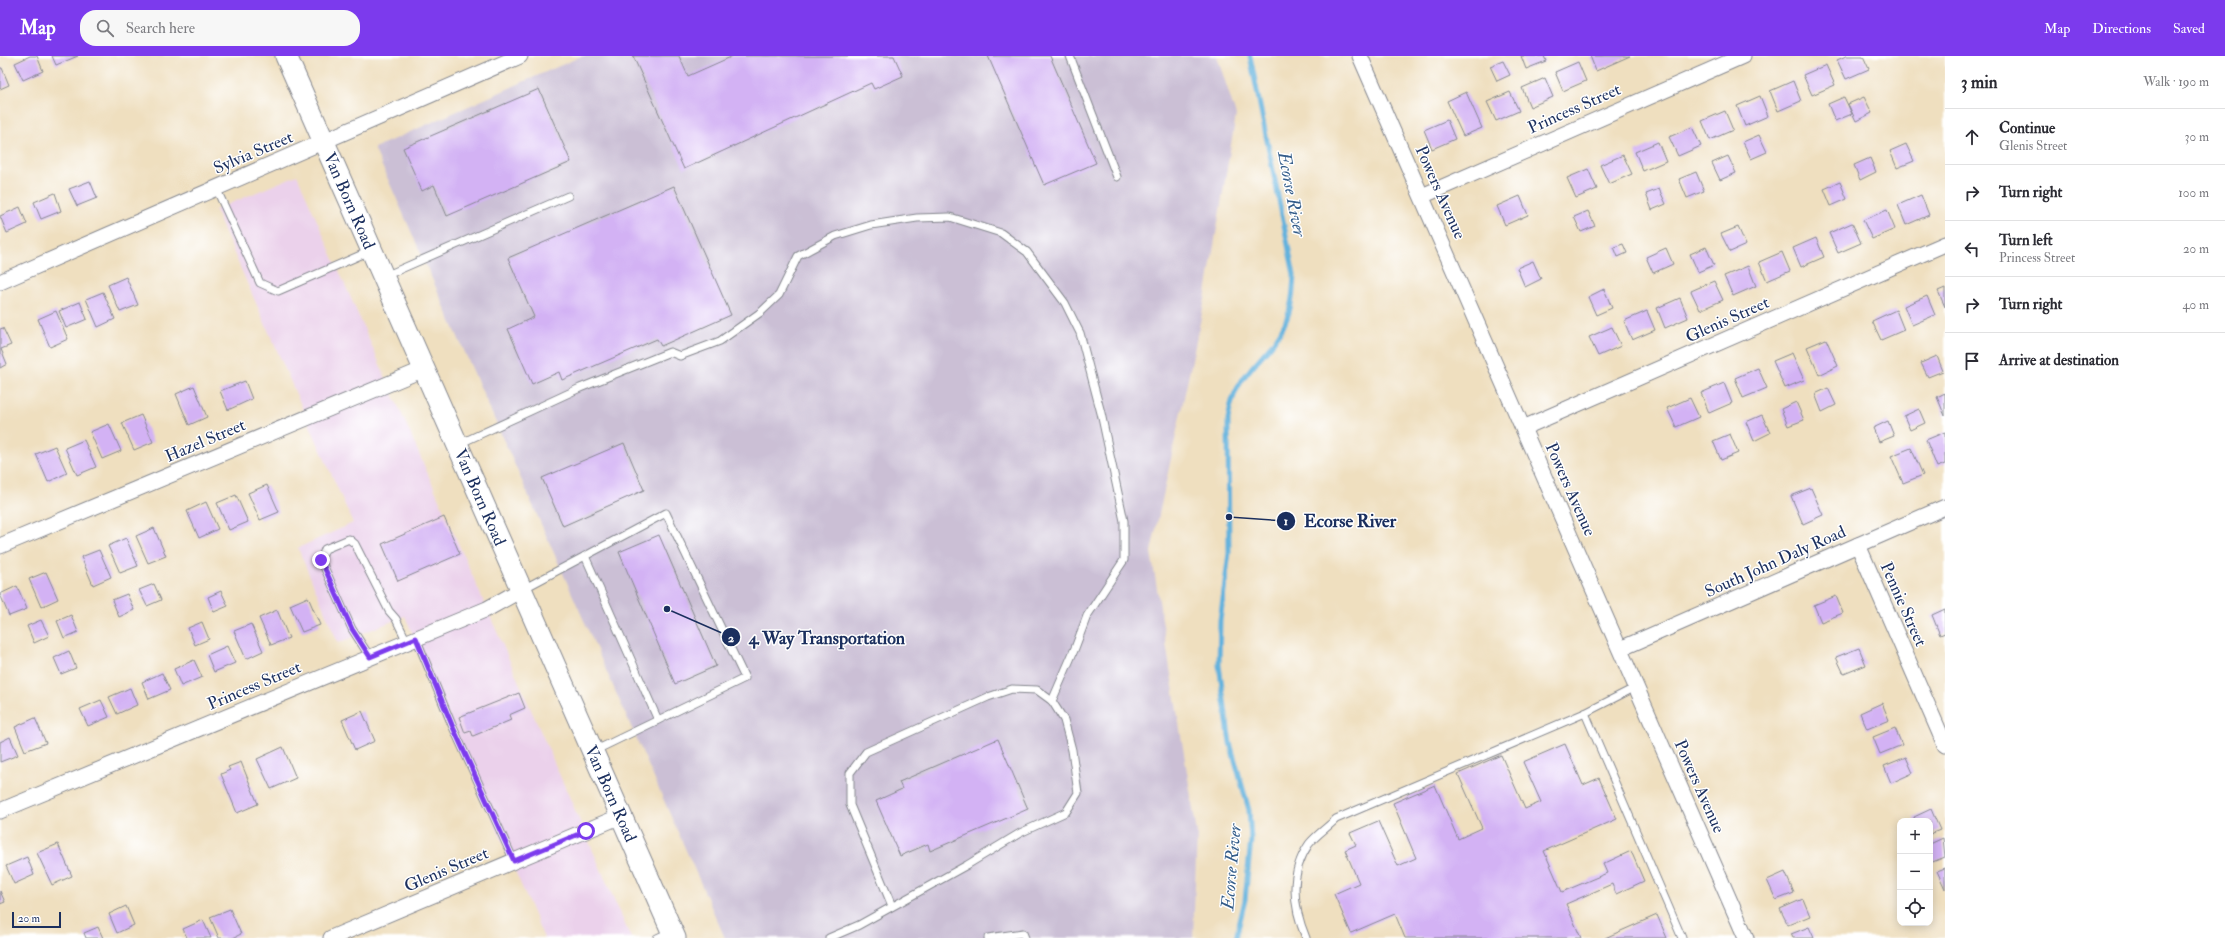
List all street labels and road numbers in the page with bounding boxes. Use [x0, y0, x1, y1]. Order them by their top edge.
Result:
street label: Princess Street [1524, 78, 1624, 138]
street label: Sylvia Street [210, 126, 297, 180]
street label: Powers Avenue [1411, 142, 1470, 242]
street label: Van Born Road [319, 149, 380, 253]
street label: Glenis Street [1682, 291, 1773, 347]
street label: Hazel Street [162, 414, 249, 467]
street label: Powers Avenue [1541, 439, 1600, 539]
street label: Van Born Road [450, 446, 511, 549]
street label: South John Daly Road [1701, 521, 1850, 603]
street label: Pennie Street [1876, 559, 1932, 650]
street label: Princess Street [204, 656, 305, 715]
street label: Powers Avenue [1670, 736, 1729, 836]
street label: Van Born Road [580, 742, 642, 846]
street label: Glenis Street [401, 842, 492, 897]

